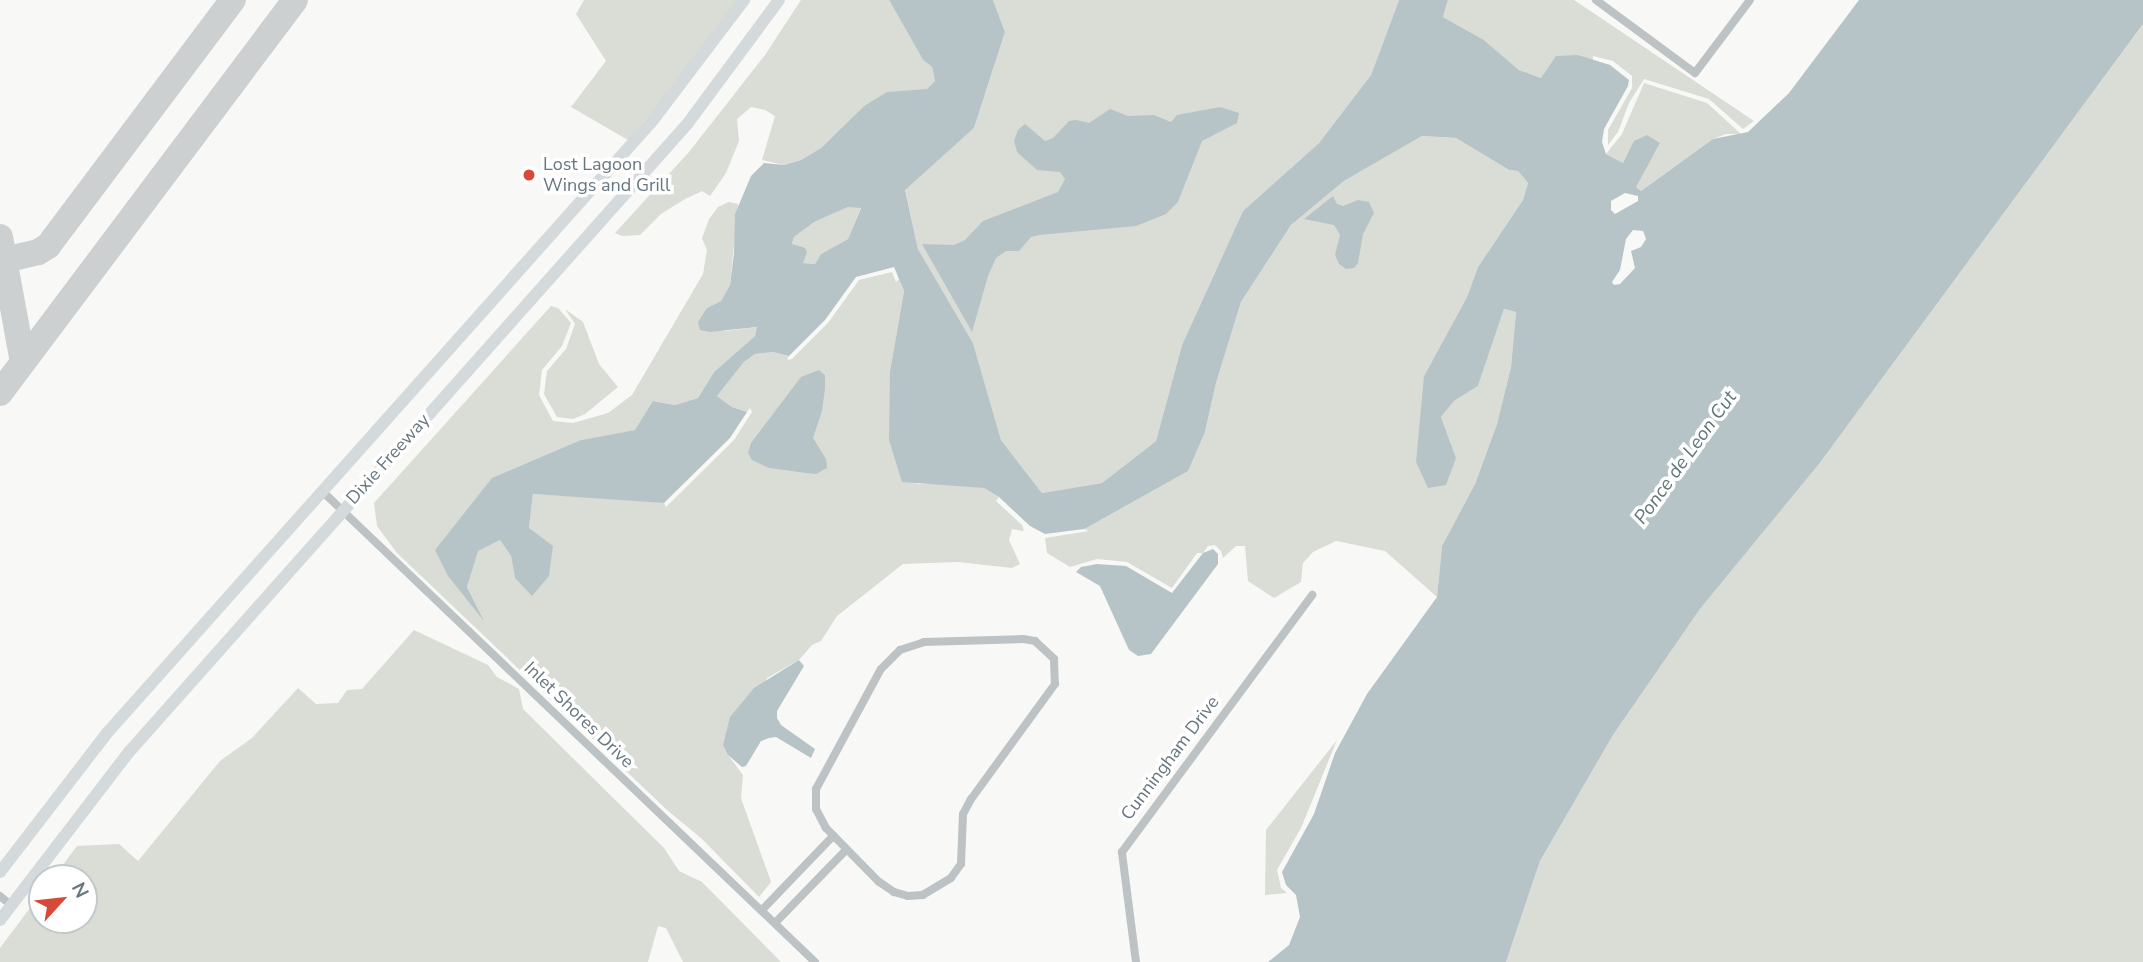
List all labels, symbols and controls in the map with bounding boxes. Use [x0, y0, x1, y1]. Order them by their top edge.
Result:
place label: Lost Lagoon Wings and Grill [543, 154, 670, 196]
marker: Lost Lagoon Wings and Grill [521, 167, 537, 183]
water label: Ponce de Leon Cut [1630, 387, 1742, 529]
street label: Dixie Freeway [342, 409, 434, 509]
street label: Inlet Shores Drive [520, 657, 638, 773]
street label: Cunningham Drive [1116, 692, 1224, 824]
north arrow [28, 864, 98, 934]
text: N [65, 878, 95, 903]

